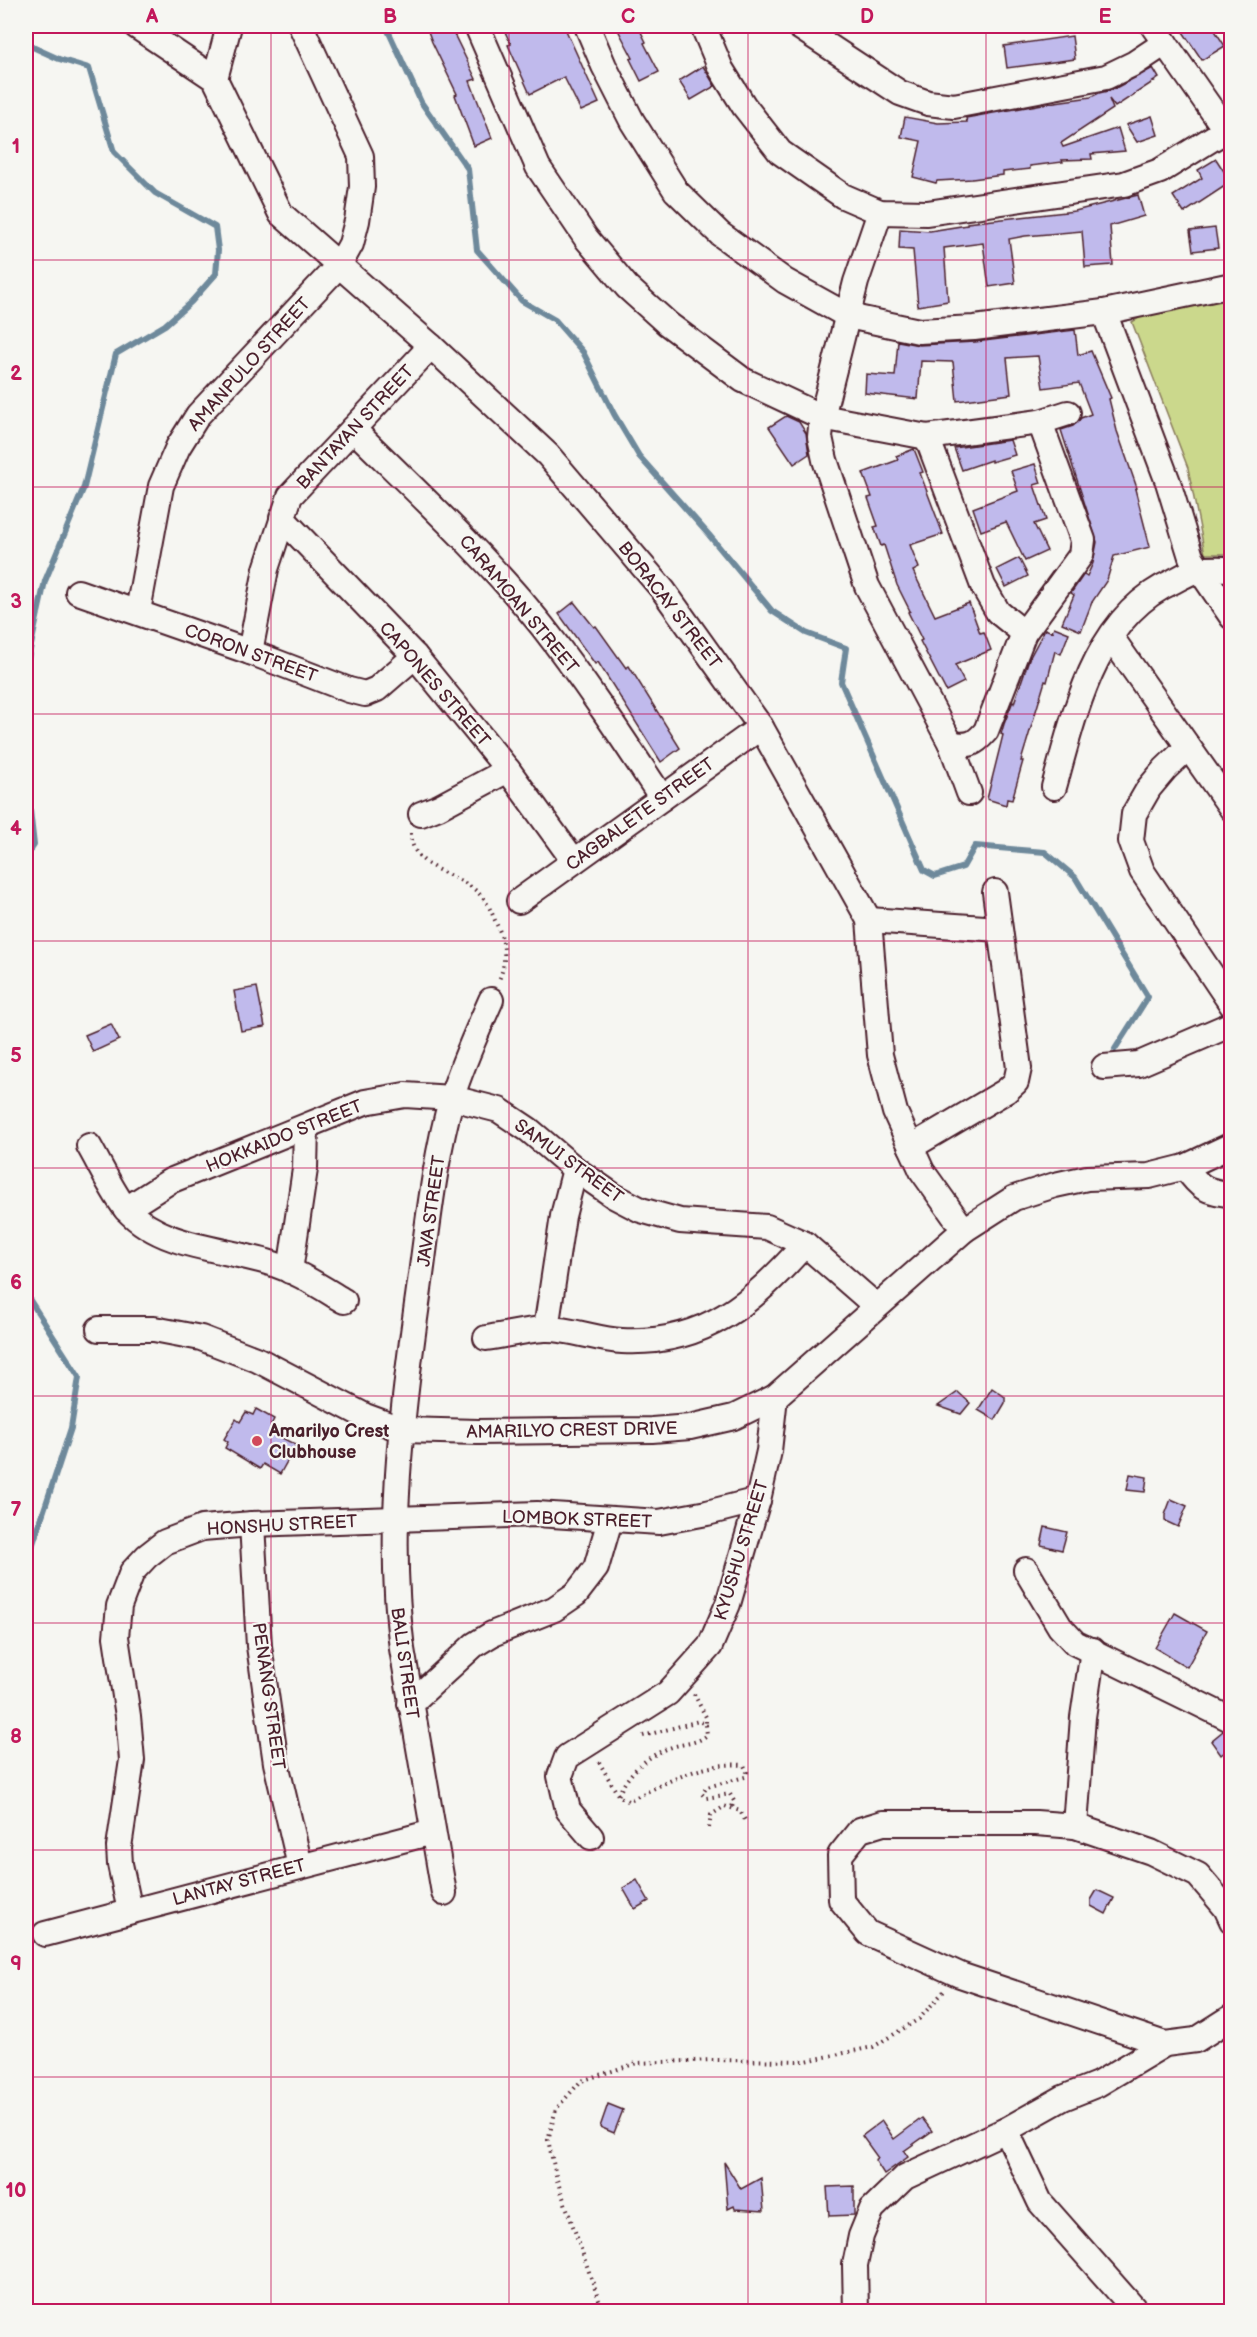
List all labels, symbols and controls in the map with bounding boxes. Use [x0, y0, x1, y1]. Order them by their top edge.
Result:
text: A [145, 5, 159, 29]
text: B [383, 5, 397, 29]
text: C [621, 5, 635, 29]
text: D [860, 5, 874, 29]
text: E [1099, 5, 1112, 29]
text: 1 [12, 135, 20, 159]
street label: AMANPULO STREET [184, 293, 315, 435]
street label: BANTAYAN STREET [292, 361, 418, 494]
text: 2 [10, 362, 22, 386]
street label: CARAMOAN STREET [455, 531, 583, 678]
street label: BORACAY STREET [614, 538, 726, 673]
text: 3 [10, 590, 22, 614]
street label: CAPONES STREET [375, 618, 495, 751]
street label: CORON STREET [182, 620, 320, 687]
street label: CAGBALETE STREET [562, 753, 719, 875]
text: 4 [10, 817, 22, 841]
text: 5 [10, 1044, 22, 1068]
street label: HOKKAIDO STREET [203, 1095, 365, 1177]
street label: SAMUI STREET [510, 1115, 627, 1208]
street label: JAVA STREET [413, 1154, 450, 1268]
text: 6 [10, 1271, 22, 1295]
street label: AMARILYO CREST DRIVE [466, 1418, 678, 1443]
place label: Amarilyo Crest Clubhouse [268, 1421, 389, 1463]
marker: Amarilyo Crest Clubhouse [250, 1434, 264, 1448]
street label: KYUSHU STREET [710, 1477, 773, 1623]
text: 7 [10, 1498, 22, 1522]
street label: LOMBOK STREET [502, 1506, 652, 1533]
street label: HONSHU STREET [206, 1511, 358, 1540]
street label: BALI STREET [386, 1606, 423, 1720]
street label: PENANG STREET [248, 1621, 289, 1771]
text: 8 [10, 1725, 22, 1749]
street label: LANTAY STREET [170, 1855, 308, 1910]
text: 9 [10, 1952, 22, 1976]
text: 10 [6, 2179, 26, 2203]

